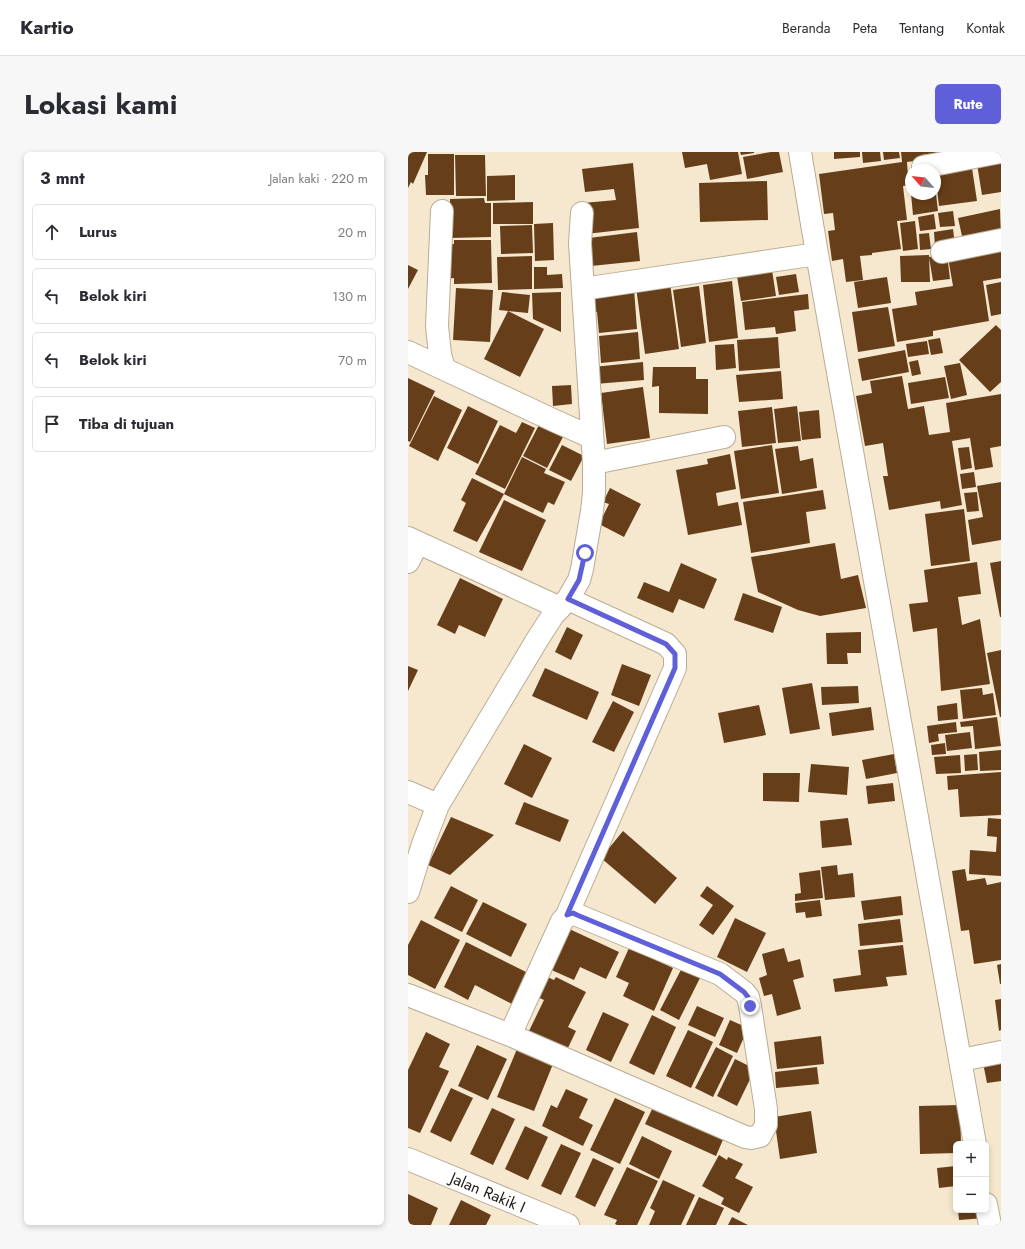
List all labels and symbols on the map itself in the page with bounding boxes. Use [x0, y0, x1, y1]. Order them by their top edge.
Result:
north arrow [905, 164, 941, 200]
route start [576, 544, 594, 562]
route end [741, 997, 759, 1015]
street label: Jalan Rakik I [445, 1166, 529, 1219]

